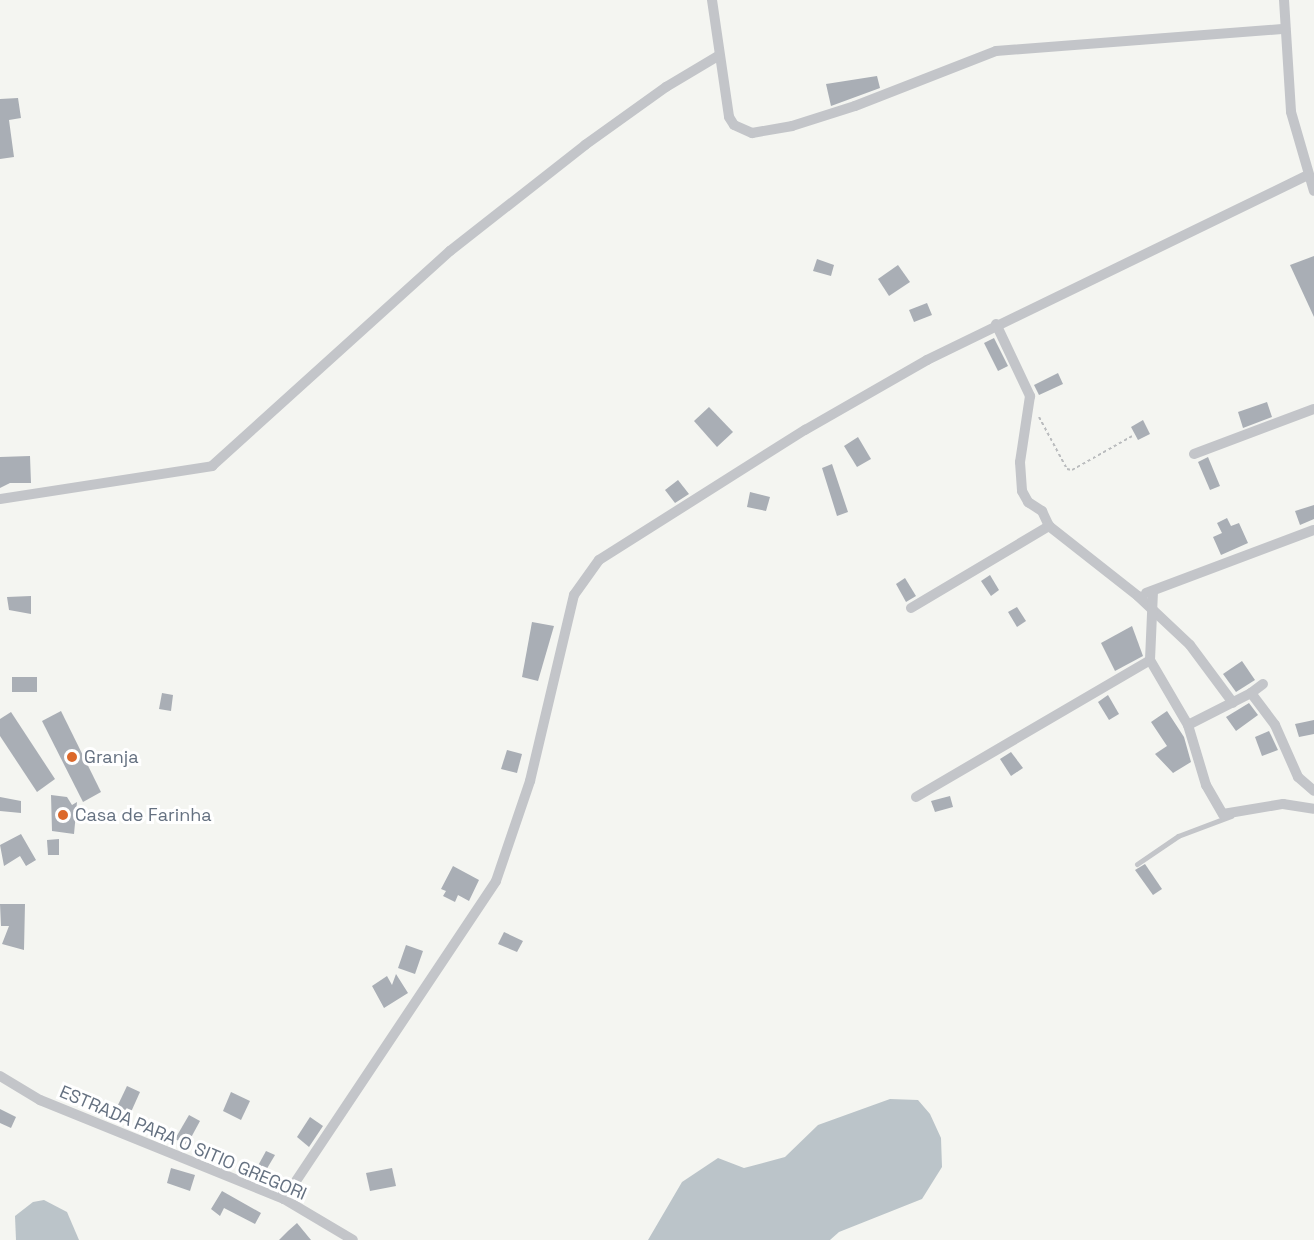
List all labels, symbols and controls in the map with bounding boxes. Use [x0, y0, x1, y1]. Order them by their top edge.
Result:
place label: Granja [84, 746, 139, 768]
marker: Granja [65, 750, 79, 764]
place label: Casa de Farinha [75, 804, 212, 826]
marker: Casa de Farinha [56, 808, 70, 822]
street label: ESTRADA PARA O SITIO GREGORI [56, 1081, 310, 1205]

